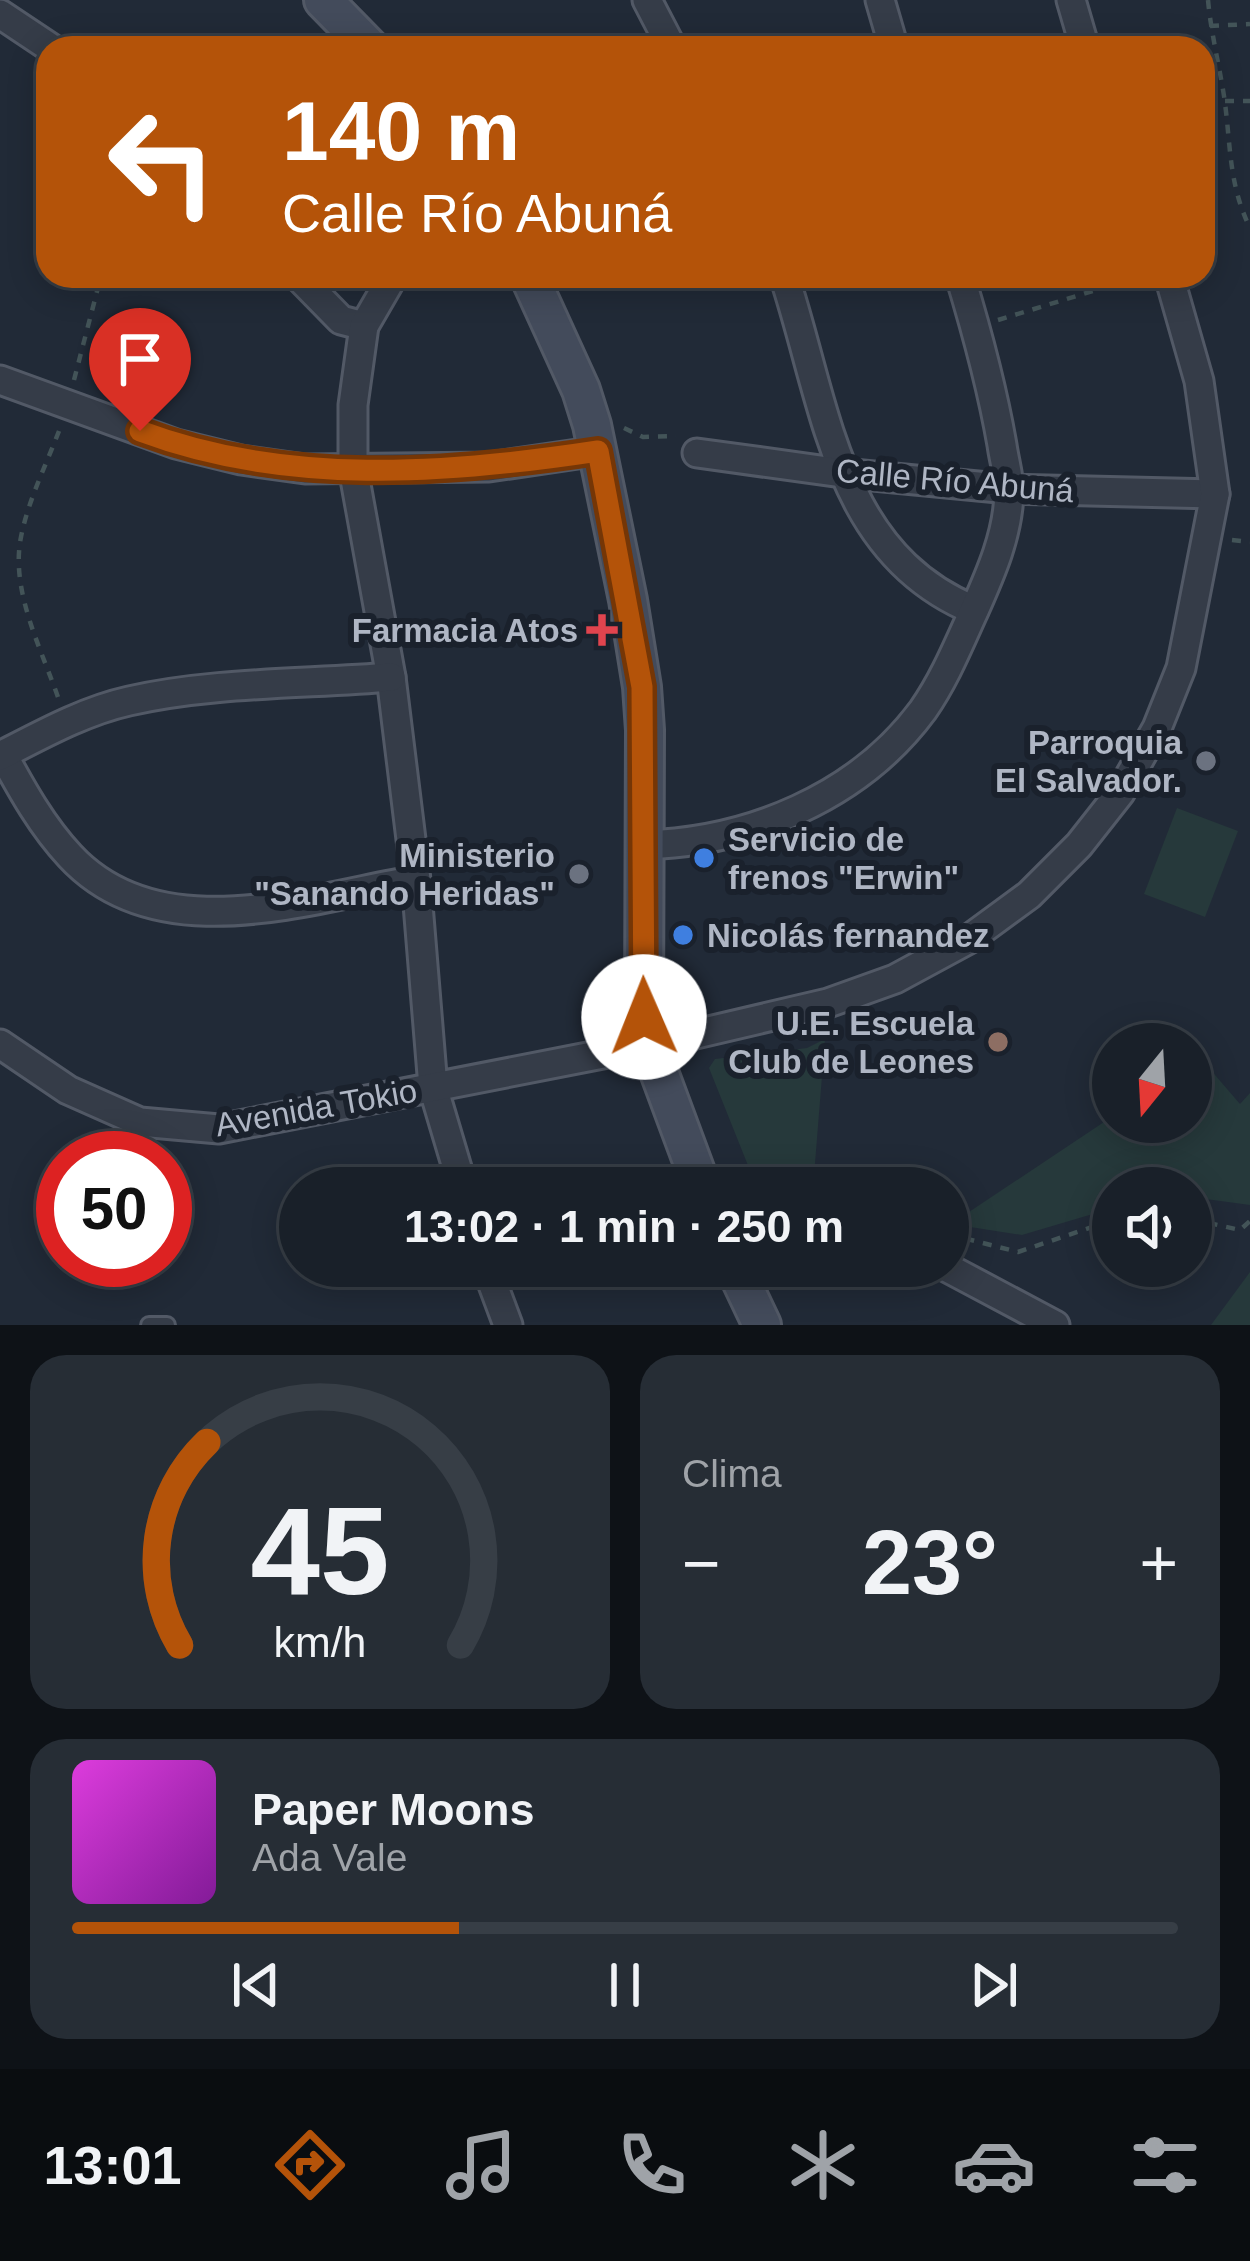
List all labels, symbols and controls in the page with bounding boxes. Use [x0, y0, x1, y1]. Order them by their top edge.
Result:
icon: left [84, 84, 240, 240]
text: 140 m [282, 84, 520, 178]
text: Calle Río Abuná [282, 183, 672, 243]
pin [89, 308, 191, 431]
icon: arrive [107, 326, 173, 392]
street label: Calle Río Abuná [835, 452, 1076, 509]
place label: Farmacia Atos [352, 612, 578, 649]
marker: Farmacia Atos [589, 617, 615, 643]
place label: Parroquia El Salvador. [995, 724, 1183, 799]
marker: Parroquia El Salvador. [1193, 748, 1219, 774]
place label: Servicio de frenos "Erwin" [728, 821, 959, 896]
place label: Ministerio "Sanando Heridas" [254, 837, 555, 912]
marker: Servicio de frenos "Erwin" [691, 845, 717, 871]
marker: Ministerio "Sanando Heridas" [566, 861, 592, 887]
place label: Nicolás fernandez [707, 917, 989, 954]
marker: Nicolás fernandez [670, 922, 696, 948]
position arrow [581, 954, 707, 1080]
place label: U.E. Escuela Club de Leones [728, 1005, 975, 1080]
north arrow [1092, 1023, 1212, 1143]
map controls [1092, 1023, 1212, 1287]
marker: U.E. Escuela Club de Leones [985, 1029, 1011, 1055]
street label: Avenida Tokio [212, 1072, 420, 1143]
speed limit sign: 50 [36, 1131, 192, 1287]
button: sound [1092, 1167, 1212, 1287]
text: 13:02 · 1 min · 250 m [404, 1201, 844, 1252]
text: Clima [682, 1452, 782, 1495]
text: 45 [251, 1481, 389, 1620]
text: 23° [862, 1513, 998, 1613]
text: − [682, 1526, 721, 1600]
text: + [1139, 1526, 1178, 1600]
text: km/h [274, 1618, 366, 1666]
text: Paper Moons [252, 1784, 535, 1835]
text: Ada Vale [252, 1836, 407, 1879]
icon: previous [223, 1952, 289, 2018]
icon: pause [592, 1952, 658, 2018]
icon: next [961, 1952, 1027, 2018]
icon: directions [268, 2123, 352, 2207]
icon: music [439, 2123, 523, 2207]
icon: phone [610, 2123, 694, 2207]
icon: climate [781, 2123, 865, 2207]
icon: car [952, 2123, 1036, 2207]
icon: filters [1123, 2123, 1207, 2207]
text: 13:01 [43, 2135, 182, 2195]

